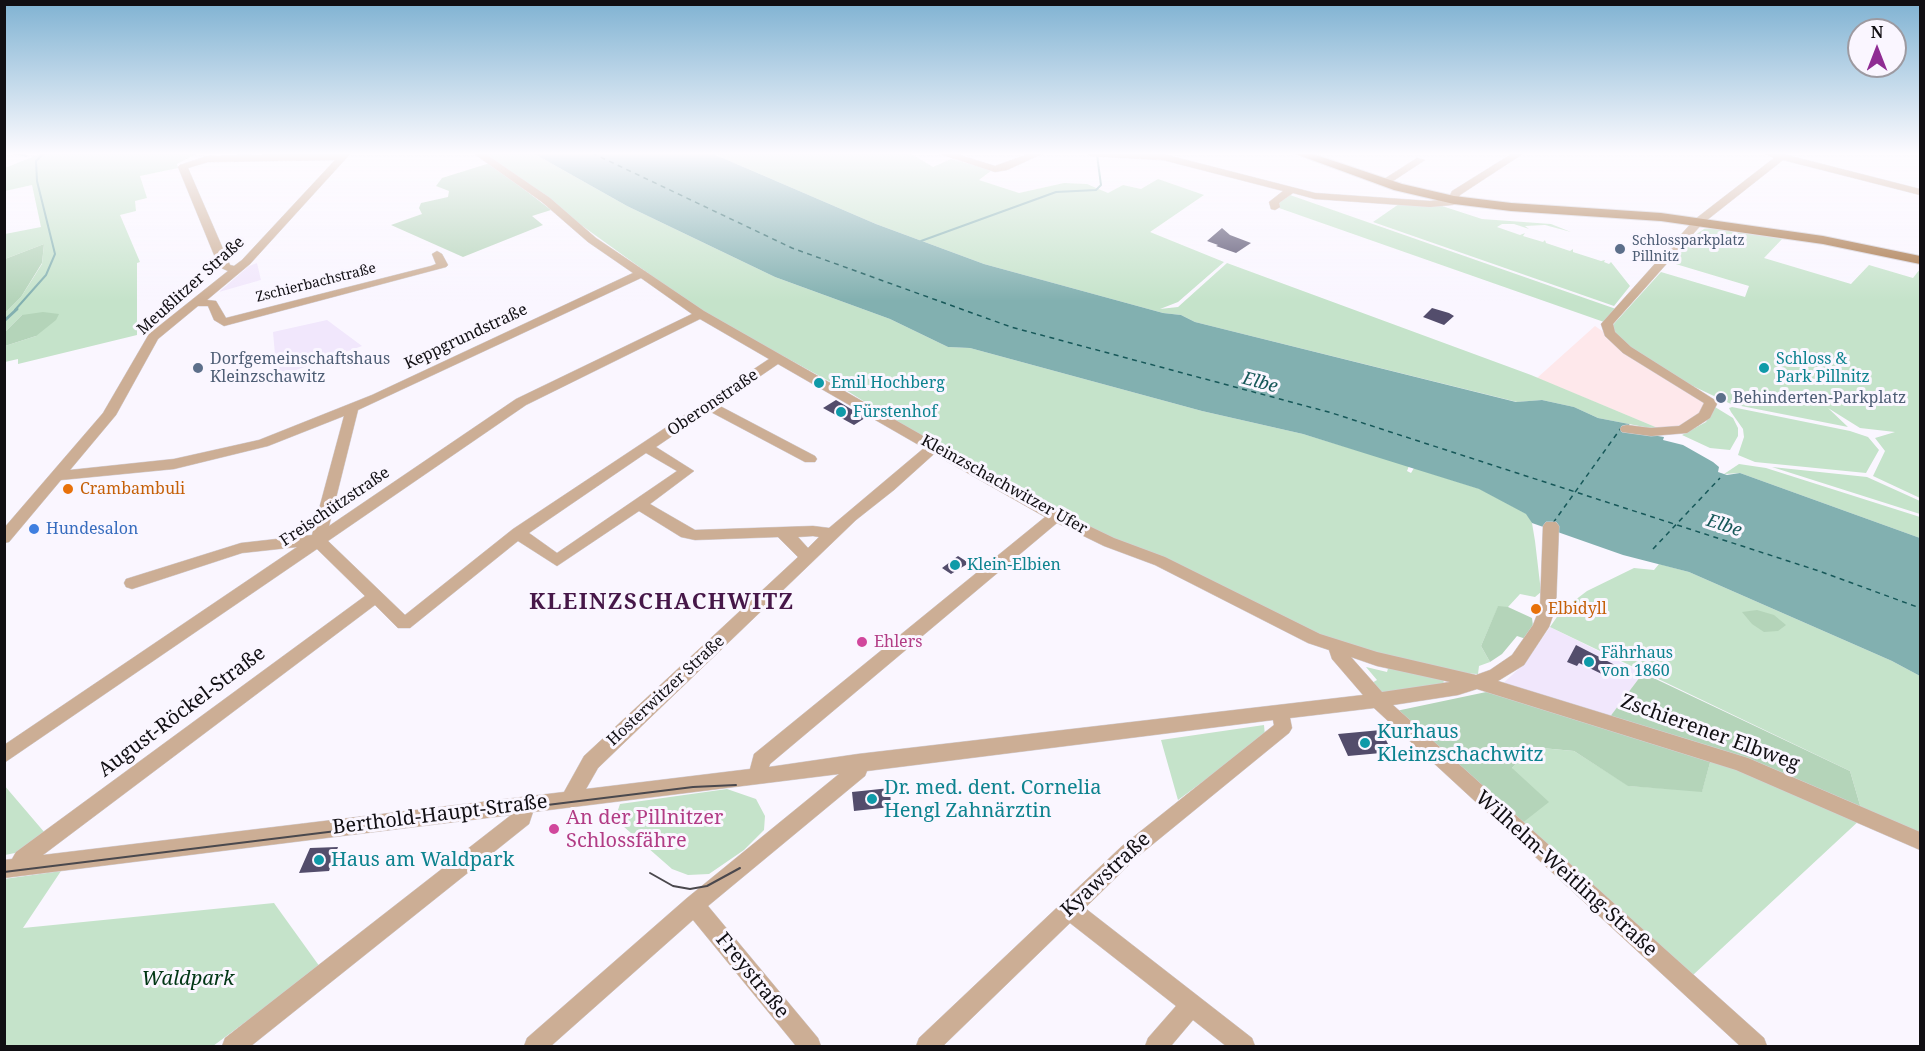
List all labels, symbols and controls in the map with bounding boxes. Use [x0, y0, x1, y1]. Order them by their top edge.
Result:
north arrow [1847, 18, 1907, 78]
text: N [1871, 21, 1883, 43]
street label: Meußlitzer Straße [133, 233, 249, 339]
place label: Schlossparkplatz Pillnitz [1632, 233, 1745, 266]
marker: Schlossparkplatz Pillnitz [1613, 242, 1627, 256]
street label: Zschierbachstraße [254, 260, 378, 306]
street label: Keppgrundstraße [401, 300, 531, 374]
place label: Dorfgemeinschaftshaus Kleinzschawitz [210, 349, 390, 387]
place label: Schloss & Park Pillnitz [1776, 349, 1870, 387]
marker: Dorfgemeinschaftshaus Kleinzschawitz [191, 361, 205, 375]
marker: Schloss & Park Pillnitz [1757, 361, 1771, 375]
street label: Oberonstraße [664, 366, 762, 440]
water label: Elbe [1240, 368, 1280, 398]
place label: Emil Hochberg [831, 373, 945, 393]
marker: Emil Hochberg [812, 376, 826, 390]
place label: Behinderten-Parkplatz [1733, 388, 1906, 408]
marker: Behinderten-Parkplatz [1714, 391, 1728, 405]
place label: Fürstenhof [853, 402, 937, 422]
marker: Fürstenhof [834, 405, 848, 419]
street label: Kleinzschachwitzer Ufer [918, 431, 1090, 539]
street label: Freischützstraße [277, 463, 393, 551]
place label: Crambambuli [80, 479, 185, 499]
marker: Crambambuli [61, 482, 75, 496]
water label: Elbe [1704, 510, 1744, 542]
place label: Hundesalon [46, 519, 138, 539]
marker: Hundesalon [27, 522, 41, 536]
place label: Klein-Elbien [967, 555, 1061, 575]
marker: Klein-Elbien [948, 558, 962, 572]
district label: KLEINZSCHACHWITZ [529, 590, 795, 616]
place label: Elbidyll [1548, 599, 1607, 619]
marker: Elbidyll [1529, 602, 1543, 616]
street label: Hosterwitzer Straße [603, 632, 729, 750]
place label: Ehlers [874, 632, 922, 652]
marker: Ehlers [855, 635, 869, 649]
street label: August-Röckel-Straße [94, 641, 270, 783]
place label: Fährhaus von 1860 [1601, 643, 1673, 681]
marker: Fährhaus von 1860 [1582, 655, 1596, 669]
street label: Zschierener Elbweg [1617, 689, 1803, 777]
place label: Kurhaus Kleinzschachwitz [1377, 720, 1544, 767]
marker: Kurhaus Kleinzschachwitz [1358, 736, 1372, 750]
place label: Dr. med. dent. Cornelia Hengl Zahnärztin [884, 776, 1101, 823]
street label: Wilhelm-Weitling-Straße [1470, 786, 1662, 962]
street label: Berthold-Haupt-Straße [331, 790, 549, 840]
marker: Dr. med. dent. Cornelia Hengl Zahnärztin [865, 792, 879, 806]
place label: An der Pillnitzer Schlossfähre [566, 806, 723, 853]
marker: An der Pillnitzer Schlossfähre [547, 822, 561, 836]
street label: Kyawstraße [1056, 828, 1156, 922]
place label: Haus am Waldpark [331, 848, 514, 872]
marker: Haus am Waldpark [312, 853, 326, 867]
street label: Freystraße [710, 928, 794, 1024]
park label: Waldpark [142, 967, 234, 991]

